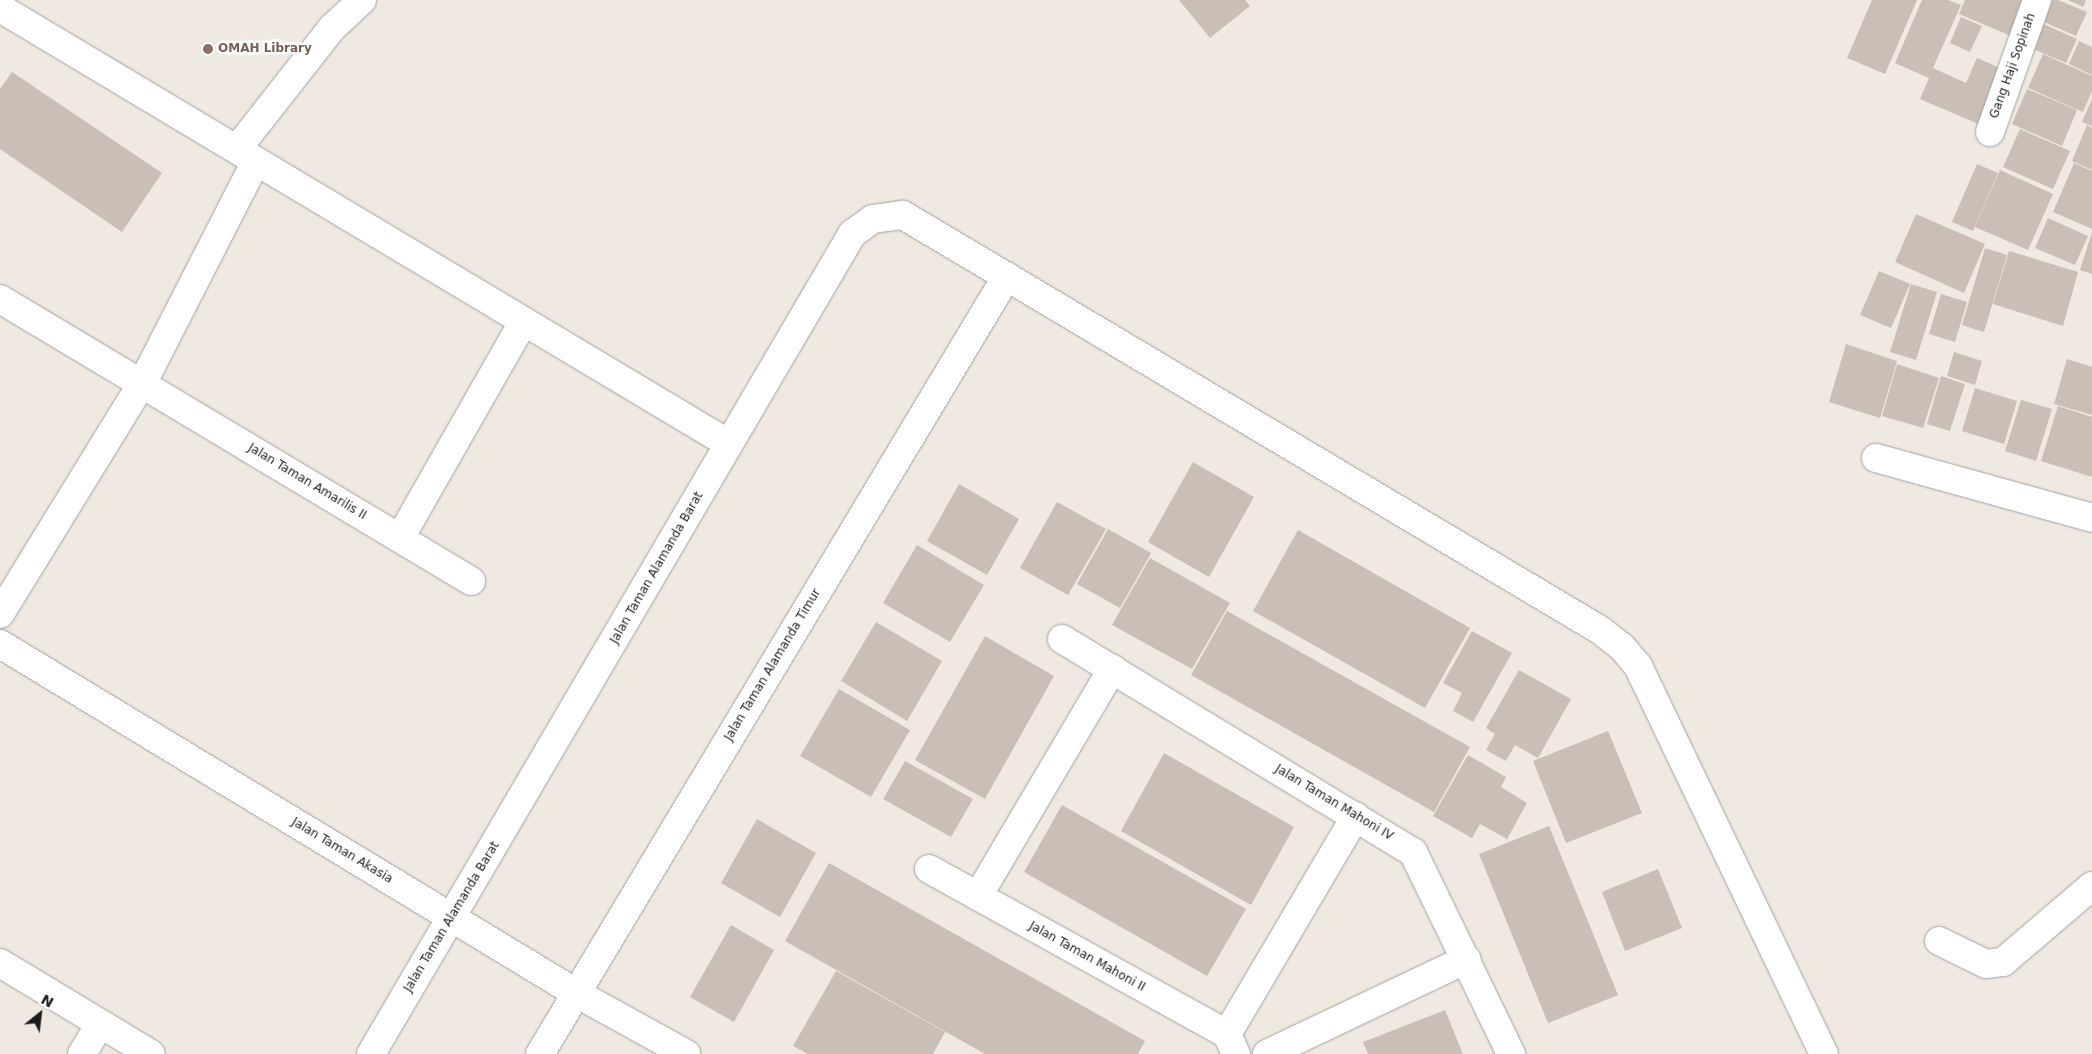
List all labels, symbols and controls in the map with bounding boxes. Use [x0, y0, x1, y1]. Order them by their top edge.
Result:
street label: Gang Haji Sopinah [1987, 11, 2039, 121]
place label: OMAH Library [218, 42, 312, 56]
marker: OMAH Library [202, 43, 214, 55]
street label: Jalan Taman Amarilis II [245, 441, 369, 523]
street label: Jalan Taman Alamanda Barat [607, 489, 707, 647]
street label: Jalan Taman Alamanda Timur [722, 586, 824, 744]
street label: Jalan Taman Mahoni IV [1272, 762, 1396, 844]
street label: Jalan Taman Akasia [289, 815, 395, 887]
street label: Jalan Taman Alamanda Barat [401, 839, 503, 995]
street label: Jalan Taman Mahoni II [1026, 919, 1148, 995]
north arrow [15, 989, 65, 1039]
text: N [38, 991, 56, 1011]

